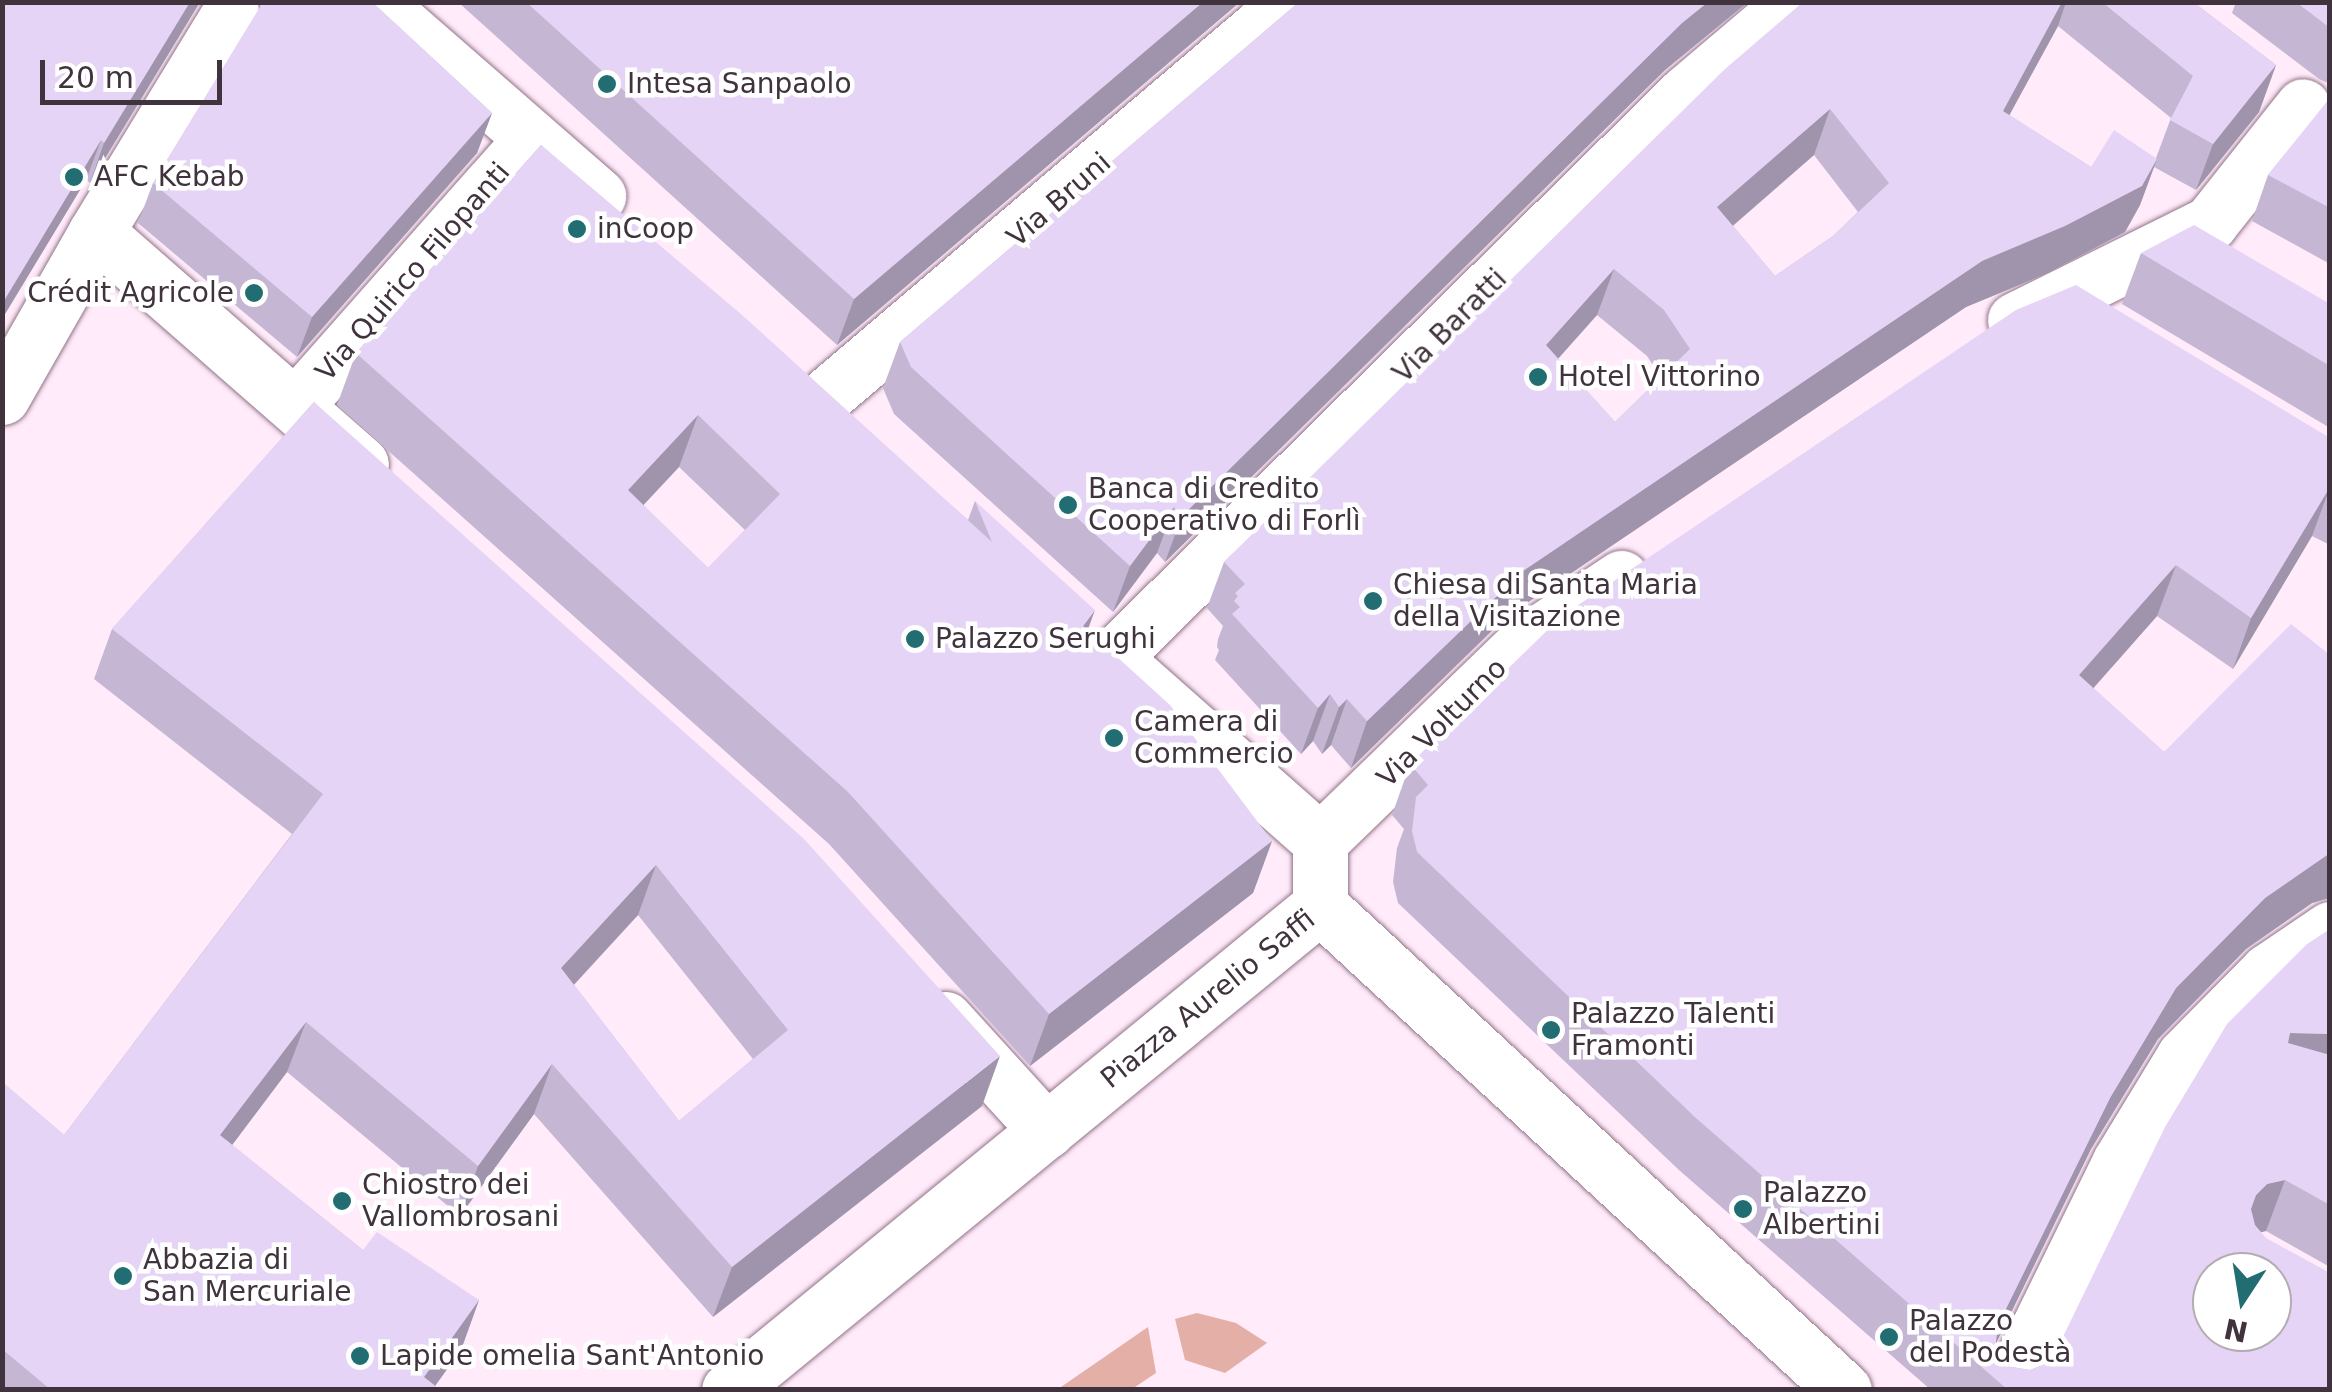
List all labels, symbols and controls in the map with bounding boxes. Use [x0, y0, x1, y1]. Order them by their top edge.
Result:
scale bar [45, 40, 228, 102]
text: 20 m [57, 60, 134, 95]
place label: Intesa Sanpaolo [627, 67, 852, 101]
marker: Intesa Sanpaolo [596, 73, 618, 95]
street label: Via Bruni [1000, 146, 1118, 254]
street label: Via Quirico Filopanti [309, 156, 517, 388]
place label: AFC Kebab [94, 160, 245, 194]
marker: AFC Kebab [63, 166, 85, 188]
place label: inCoop [597, 212, 694, 246]
marker: inCoop [566, 218, 588, 240]
street label: Via Baratti [1386, 262, 1514, 390]
place label: Crédit Agricole [27, 276, 234, 310]
marker: Crédit Agricole [243, 282, 265, 304]
place label: Hotel Vittorino [1558, 360, 1761, 394]
marker: Hotel Vittorino [1527, 366, 1549, 388]
place label: Banca di Credito Cooperativo di Forlì [1088, 472, 1361, 538]
marker: Banca di Credito Cooperativo di Forlì [1057, 494, 1079, 516]
place label: Chiesa di Santa Maria della Visitazione [1393, 568, 1698, 634]
marker: Chiesa di Santa Maria della Visitazione [1362, 590, 1384, 612]
place label: Palazzo Serughi [935, 622, 1156, 656]
marker: Palazzo Serughi [904, 628, 926, 650]
street label: Via Volturno [1370, 651, 1514, 795]
place label: Camera di Commercio [1134, 705, 1294, 771]
marker: Camera di Commercio [1103, 727, 1125, 749]
street label: Piazza Aurelio Saffi [1094, 902, 1322, 1096]
place label: Palazzo Talenti Framonti [1571, 997, 1775, 1063]
marker: Palazzo Talenti Framonti [1540, 1019, 1562, 1041]
place label: Chiostro dei Vallombrosani [362, 1168, 559, 1234]
place label: Palazzo Albertini [1763, 1176, 1881, 1242]
marker: Chiostro dei Vallombrosani [331, 1190, 353, 1212]
marker: Palazzo Albertini [1732, 1198, 1754, 1220]
place label: Abbazia di San Mercuriale [143, 1243, 351, 1309]
north arrow [2192, 1252, 2292, 1352]
marker: Abbazia di San Mercuriale [112, 1265, 134, 1287]
place label: Palazzo del Podestà [1909, 1304, 2071, 1370]
text: N [2221, 1311, 2251, 1348]
marker: Palazzo del Podestà [1878, 1326, 1900, 1348]
place label: Lapide omelia Sant'Antonio [380, 1339, 764, 1373]
marker: Lapide omelia Sant'Antonio [349, 1345, 371, 1367]

